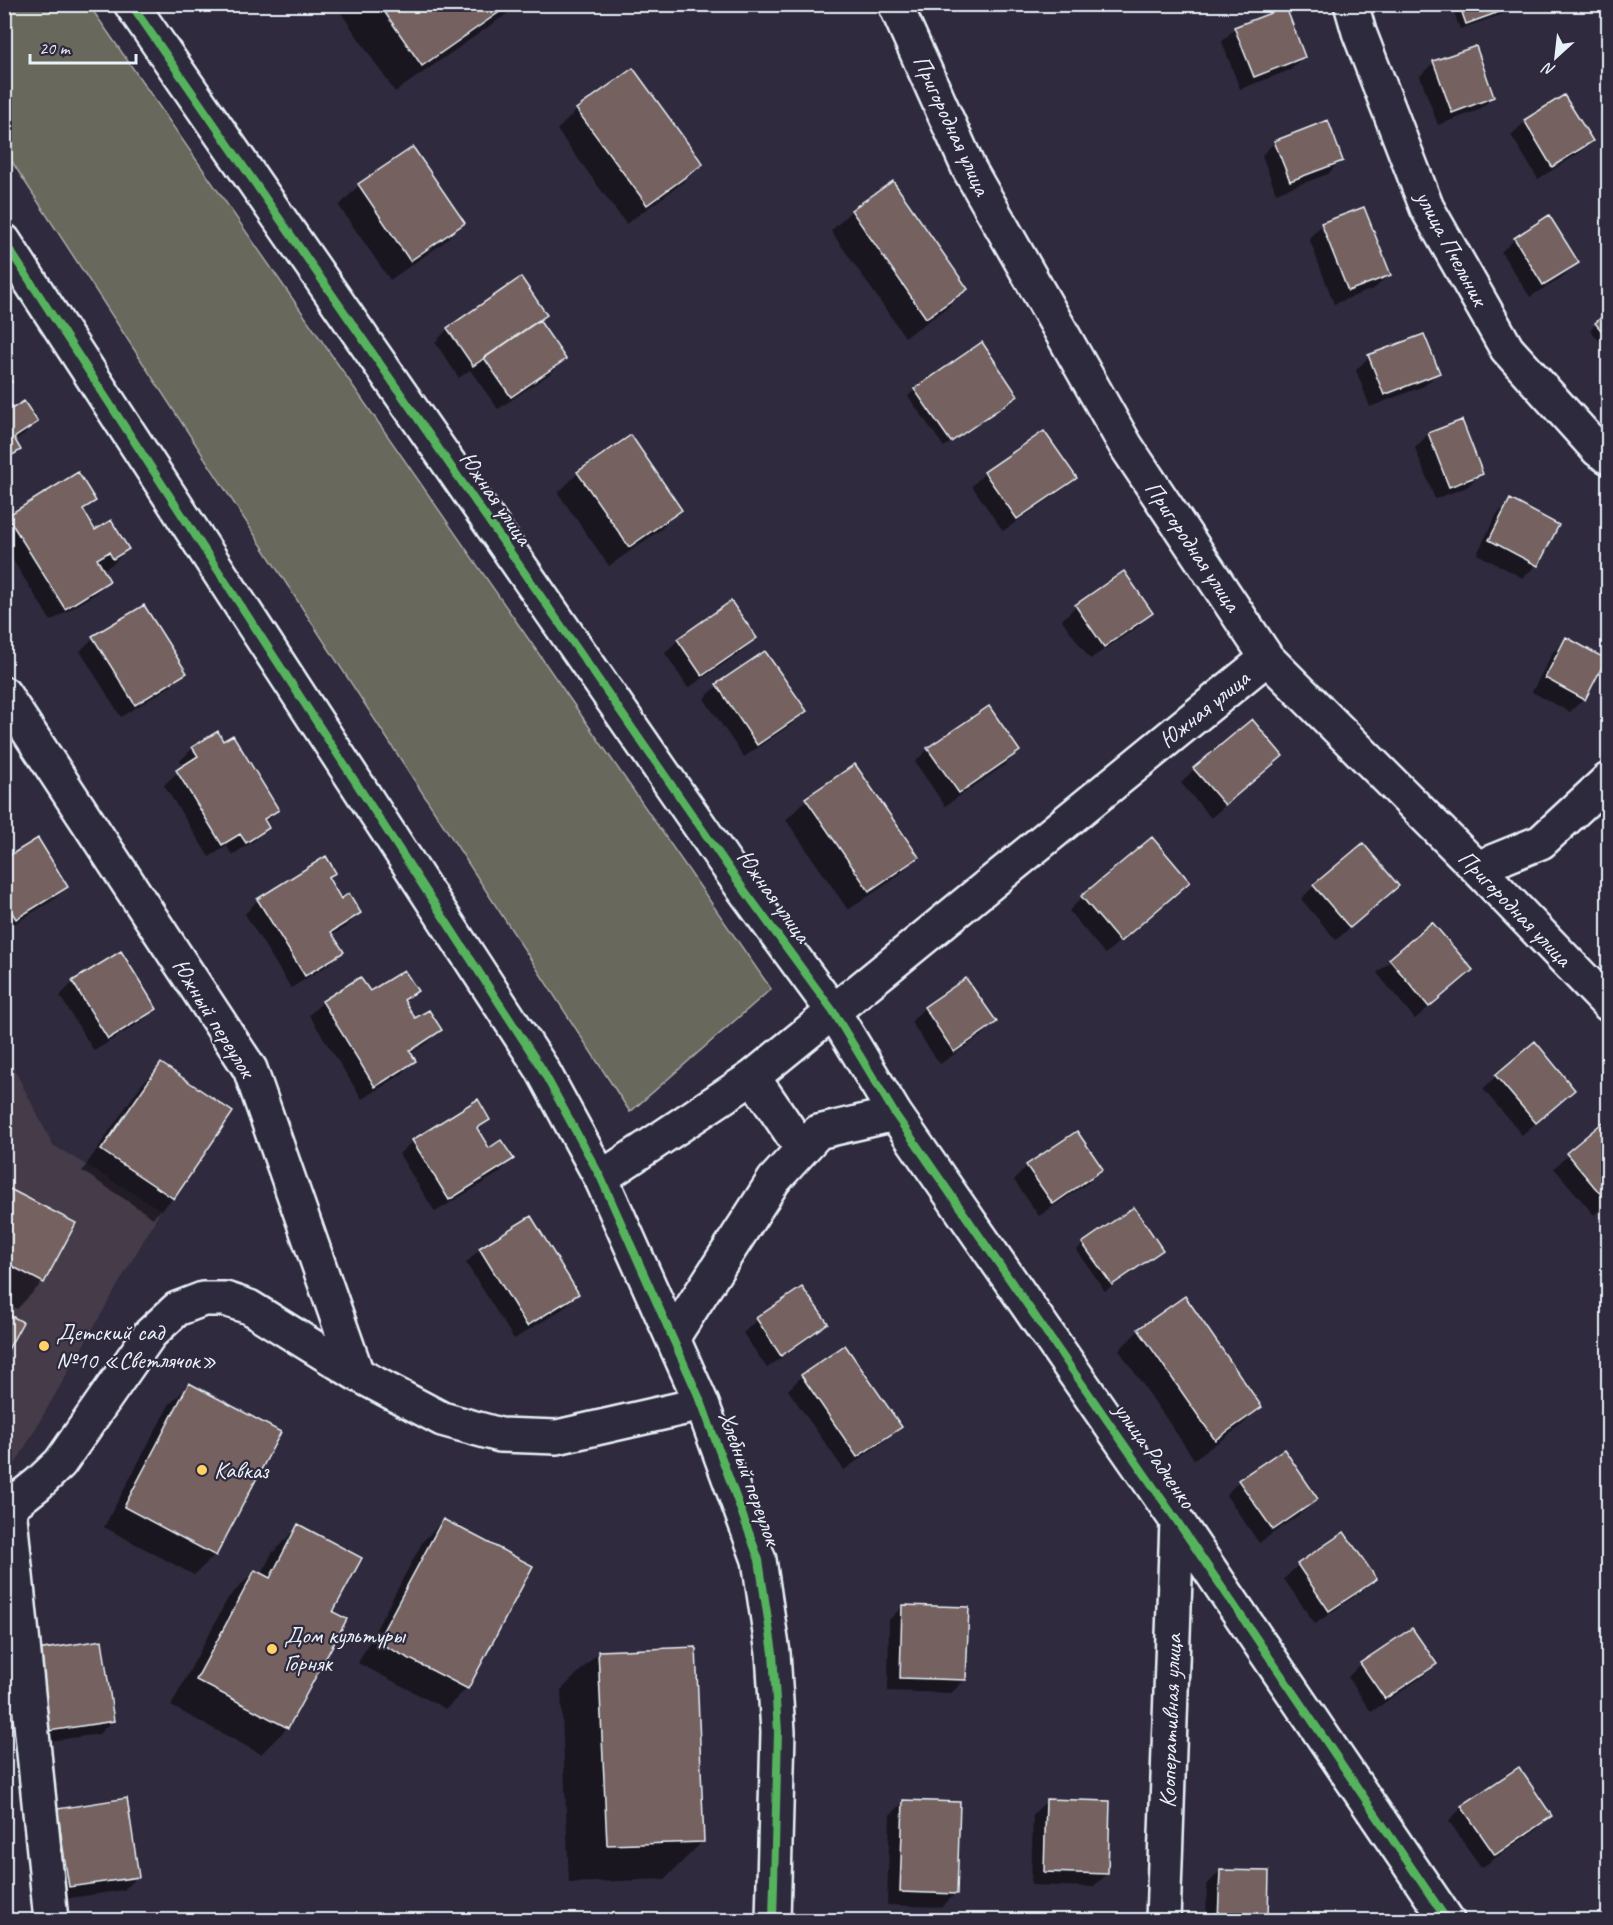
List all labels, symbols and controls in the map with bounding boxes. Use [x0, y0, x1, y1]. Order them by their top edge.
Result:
scale bar [30, 27, 136, 65]
north arrow [1526, 27, 1586, 87]
text: 20 m [39, 37, 72, 59]
street label: Пригородная улица [906, 50, 998, 201]
text: N [1538, 57, 1559, 81]
street label: улица Пчельник [1408, 184, 1496, 313]
street label: Южная улица [453, 445, 540, 552]
street label: Пригородная улица [1138, 475, 1248, 618]
street label: Южная улица [1153, 663, 1256, 755]
street label: Пригородная улица [1452, 843, 1579, 974]
street label: Южная улица [730, 844, 819, 950]
street label: Южный переулок [166, 953, 264, 1085]
place label: Детский сад №10 «Светлячок» [56, 1317, 217, 1375]
marker: Детский сад №10 «Светлячок» [37, 1339, 51, 1353]
street label: улица Радченко [1106, 1394, 1203, 1515]
street label: Хлебный переулок [712, 1407, 789, 1551]
place label: Кавказ [214, 1455, 270, 1485]
marker: Кавказ [195, 1463, 209, 1477]
place label: Дом культуры Горняк [284, 1620, 407, 1678]
street label: Кооперативная улица [1152, 1632, 1188, 1808]
marker: Дом культуры Горняк [265, 1642, 279, 1656]

